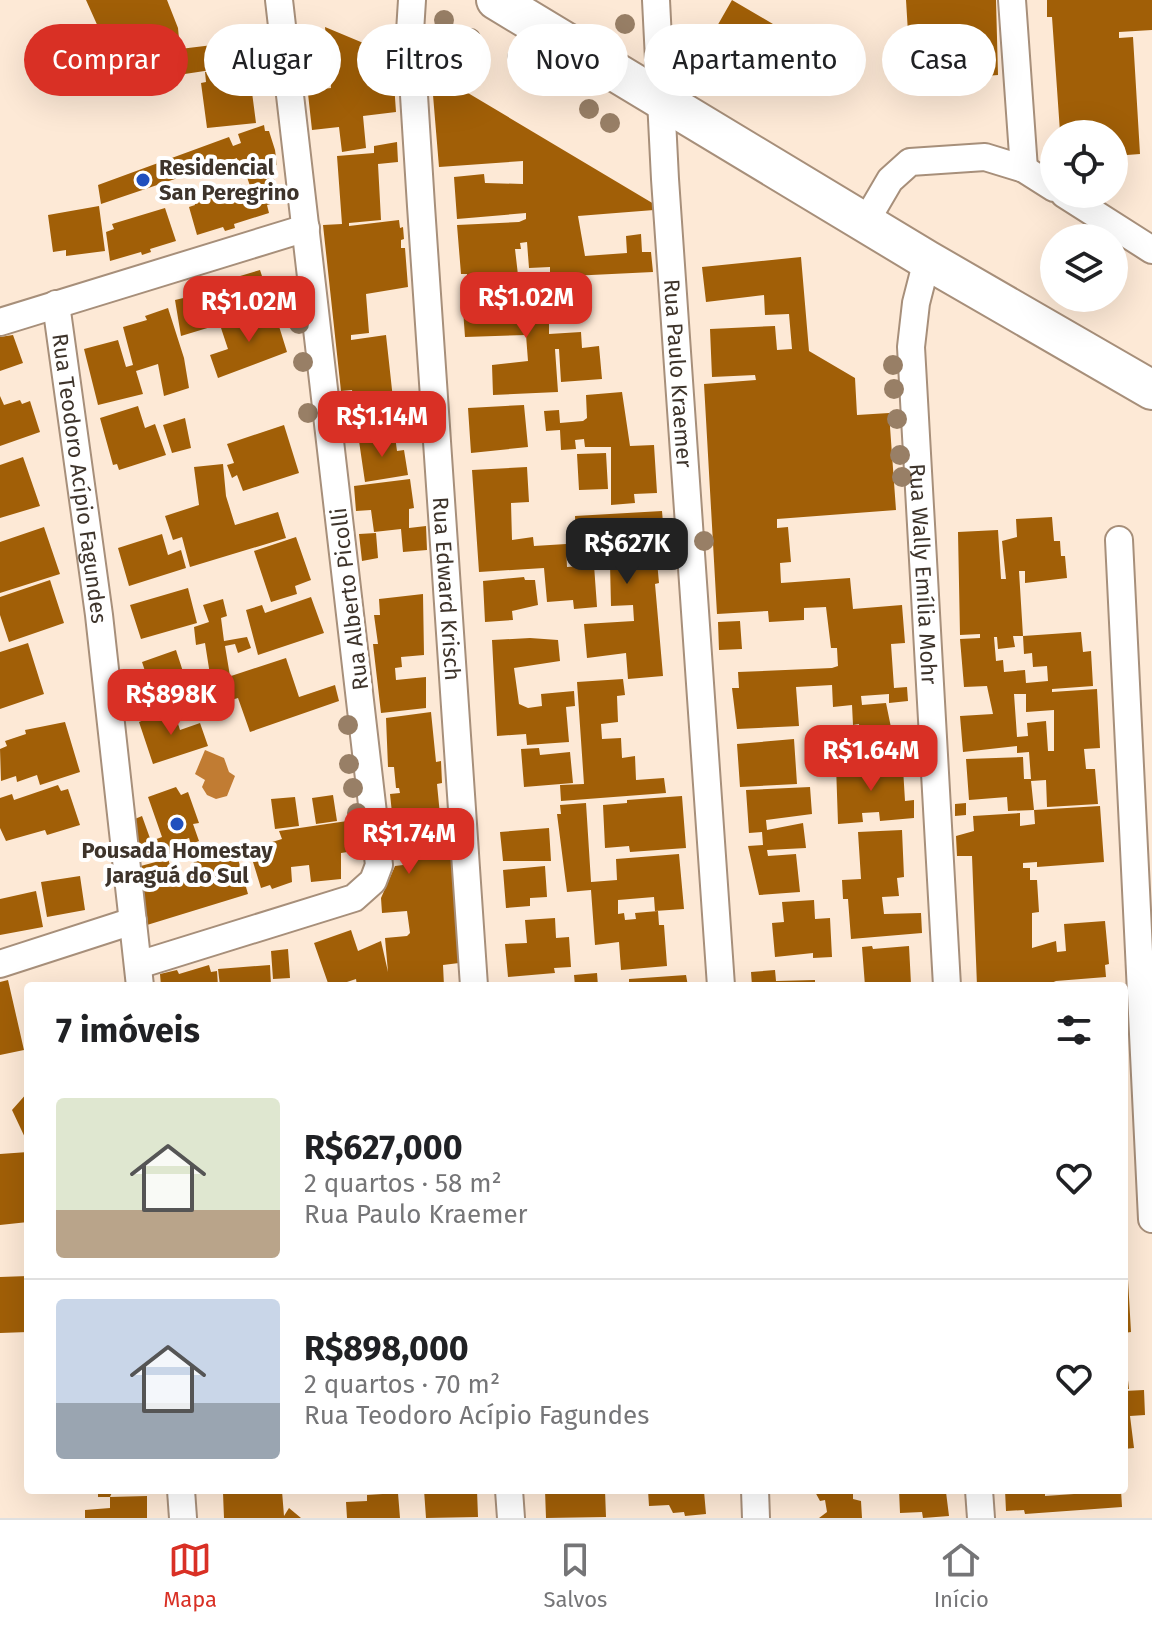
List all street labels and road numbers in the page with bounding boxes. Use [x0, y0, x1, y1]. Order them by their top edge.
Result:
street label: Rua Paulo Kraemer [658, 278, 698, 469]
street label: Rua Teodoro Acípio Fagundes [46, 332, 113, 625]
street label: Rua Wally Emília Mohr [904, 463, 943, 686]
street label: Rua Edward Krisch [427, 496, 466, 682]
street label: Rua Alberto Picolli [325, 506, 374, 692]

